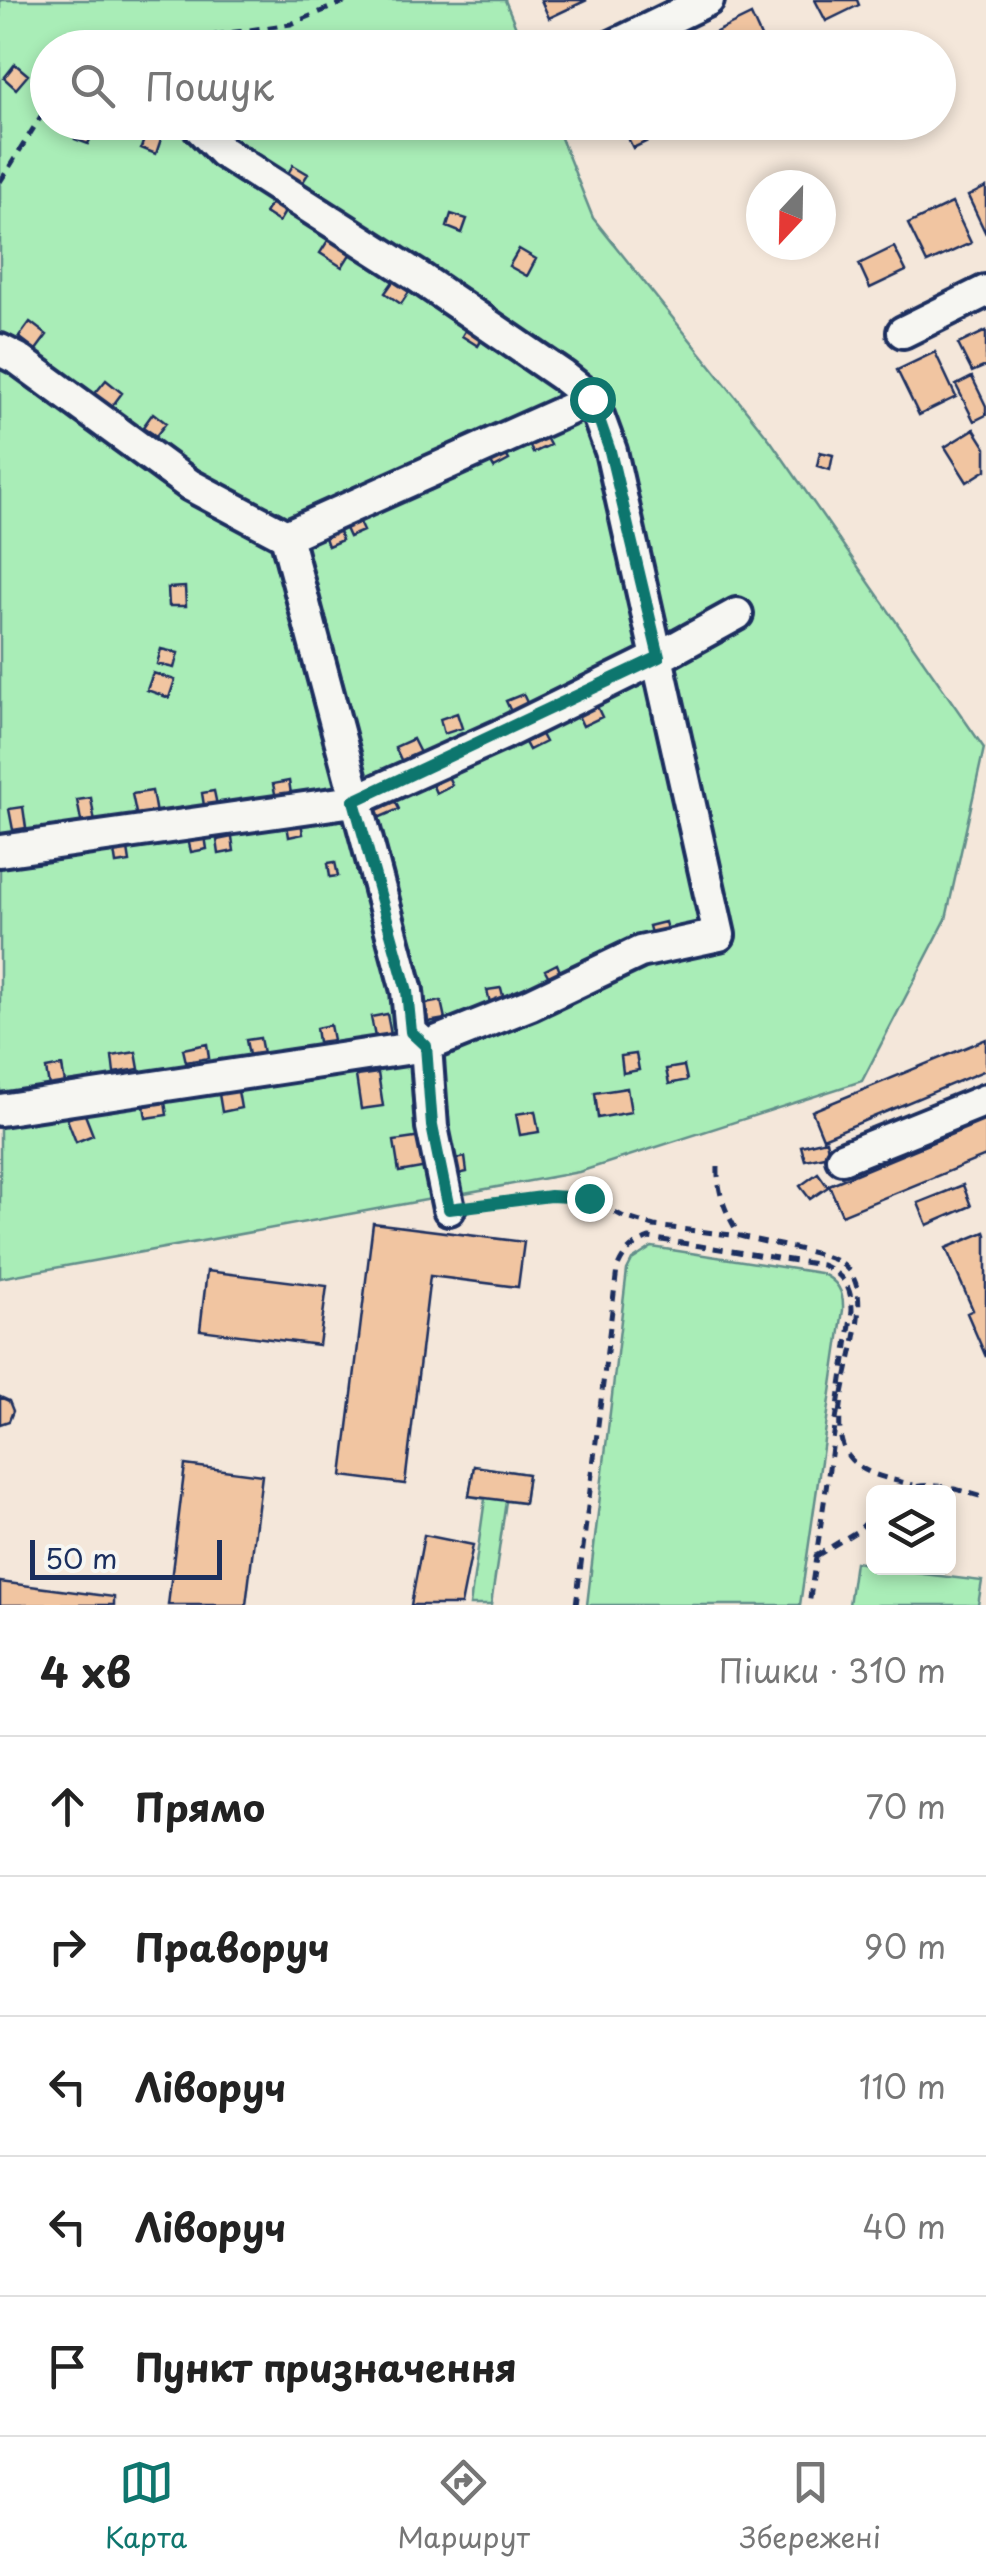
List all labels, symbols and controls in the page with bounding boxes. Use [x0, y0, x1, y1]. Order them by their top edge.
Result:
search box [30, 30, 956, 140]
text: Пошук [145, 57, 274, 114]
icon: search [65, 58, 120, 113]
north arrow [746, 170, 836, 260]
route start [570, 377, 616, 423]
route end [567, 1176, 613, 1222]
map controls [866, 1485, 956, 1575]
button: layers [866, 1485, 956, 1575]
scale bar [30, 1535, 222, 1580]
text: 50 m [45, 1536, 118, 1579]
text: 4 хв [40, 1639, 131, 1702]
text: Пішки · 310 m [719, 1646, 946, 1694]
text: Прямо [135, 1778, 265, 1835]
icon: ahead [40, 1779, 95, 1834]
text: 70 m [866, 1782, 946, 1830]
text: Праворуч [135, 1918, 330, 1975]
icon: right [40, 1919, 95, 1974]
text: 90 m [864, 1922, 946, 1970]
text: Ліворуч [135, 2058, 286, 2115]
icon: left [40, 2059, 95, 2114]
text: 110 m [859, 2062, 946, 2110]
text: Ліворуч [135, 2198, 286, 2255]
icon: left [40, 2199, 95, 2254]
text: 40 m [862, 2202, 946, 2250]
text: Пункт призначення [135, 2338, 517, 2395]
icon: arrive [40, 2339, 95, 2394]
tab: Карта [105, 2455, 187, 2558]
tab: Маршрут [397, 2455, 530, 2558]
tab: Збережені [740, 2455, 881, 2558]

